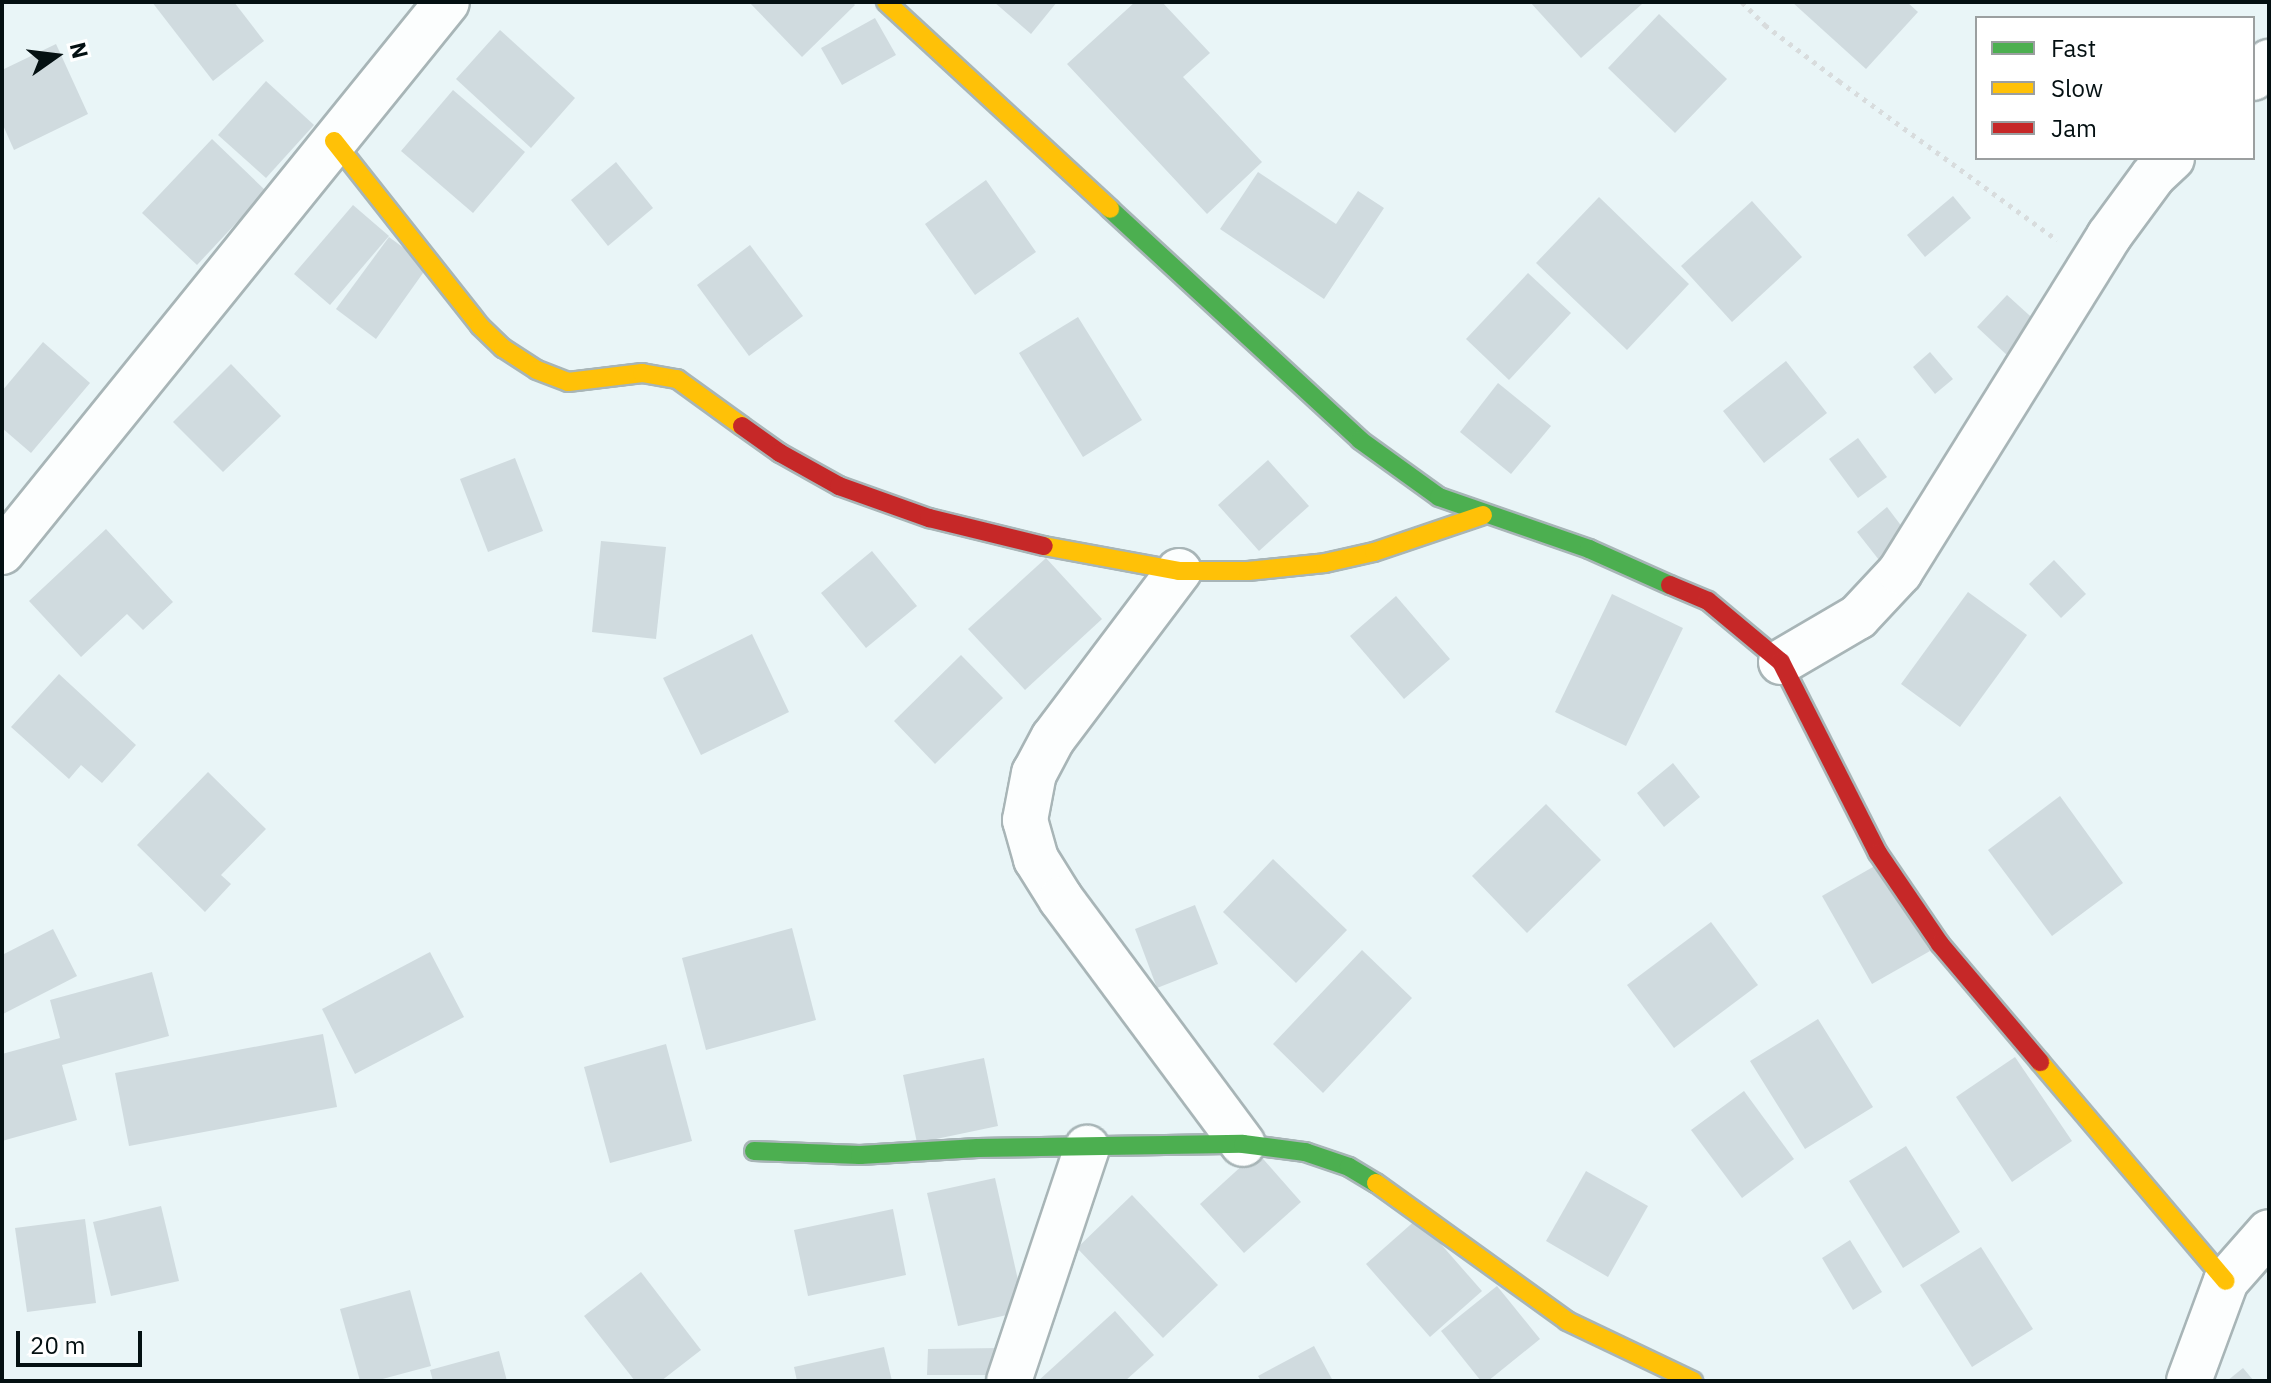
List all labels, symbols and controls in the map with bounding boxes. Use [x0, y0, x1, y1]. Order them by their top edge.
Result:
north arrow [16, 16, 96, 96]
legend [1975, 16, 2255, 160]
text: Fast [2051, 32, 2096, 64]
text: N [64, 39, 96, 61]
text: Slow [2051, 72, 2103, 104]
text: Jam [2051, 112, 2097, 144]
scale bar [20, 1315, 146, 1365]
text: 20 m [30, 1329, 85, 1361]

